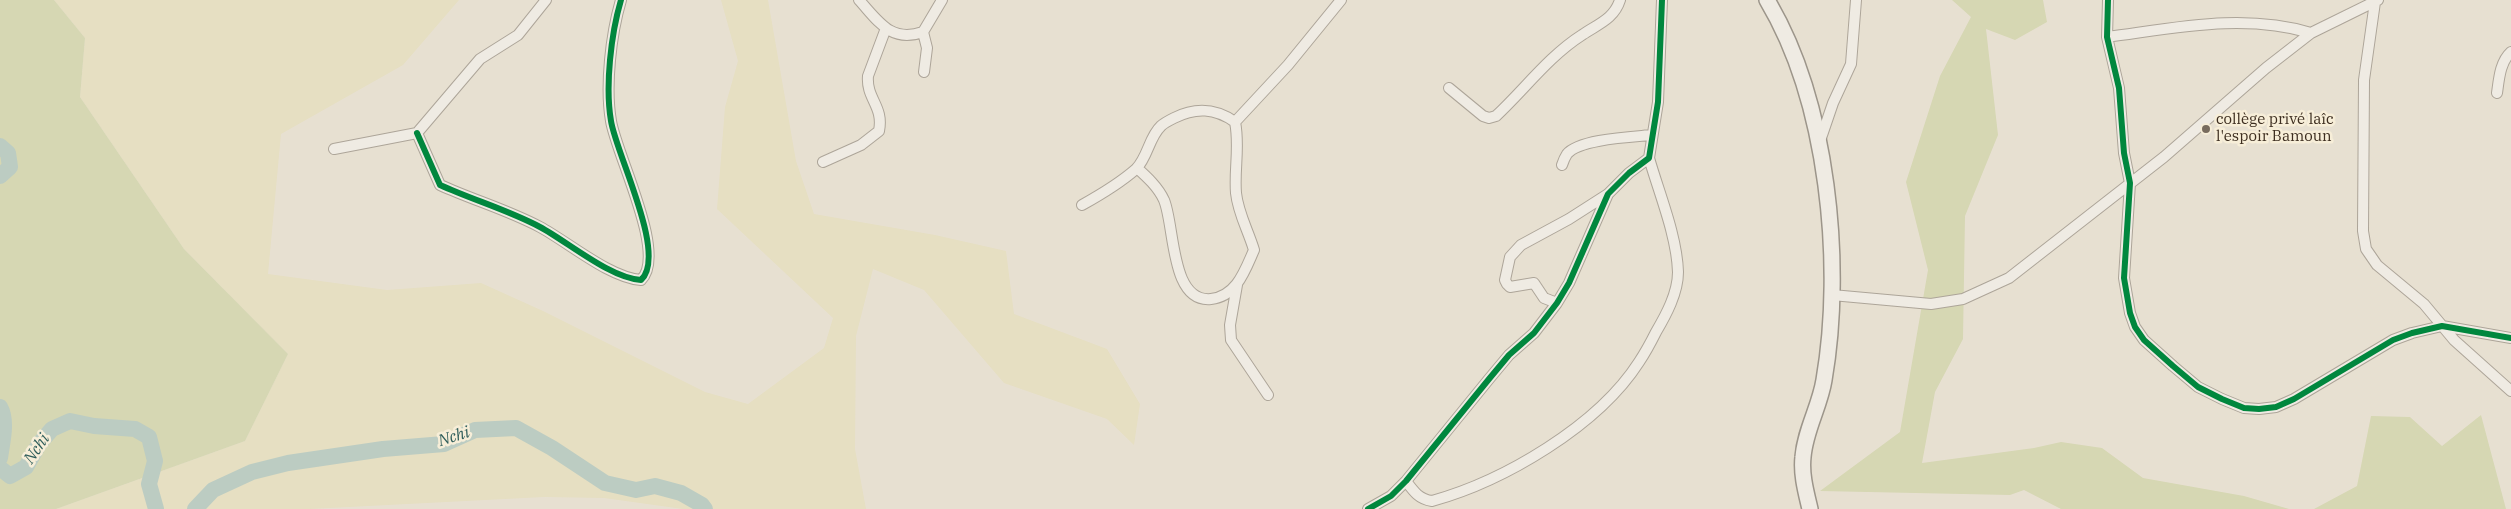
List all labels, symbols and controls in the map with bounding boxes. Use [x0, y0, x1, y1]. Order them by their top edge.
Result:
place label: collège privé laîc l'espoir Bamoun [2216, 111, 2334, 146]
marker: collège privé laîc l'espoir Bamoun [2200, 123, 2212, 135]
water label: Nchi [436, 423, 472, 451]
water label: Nchi [20, 430, 54, 468]

